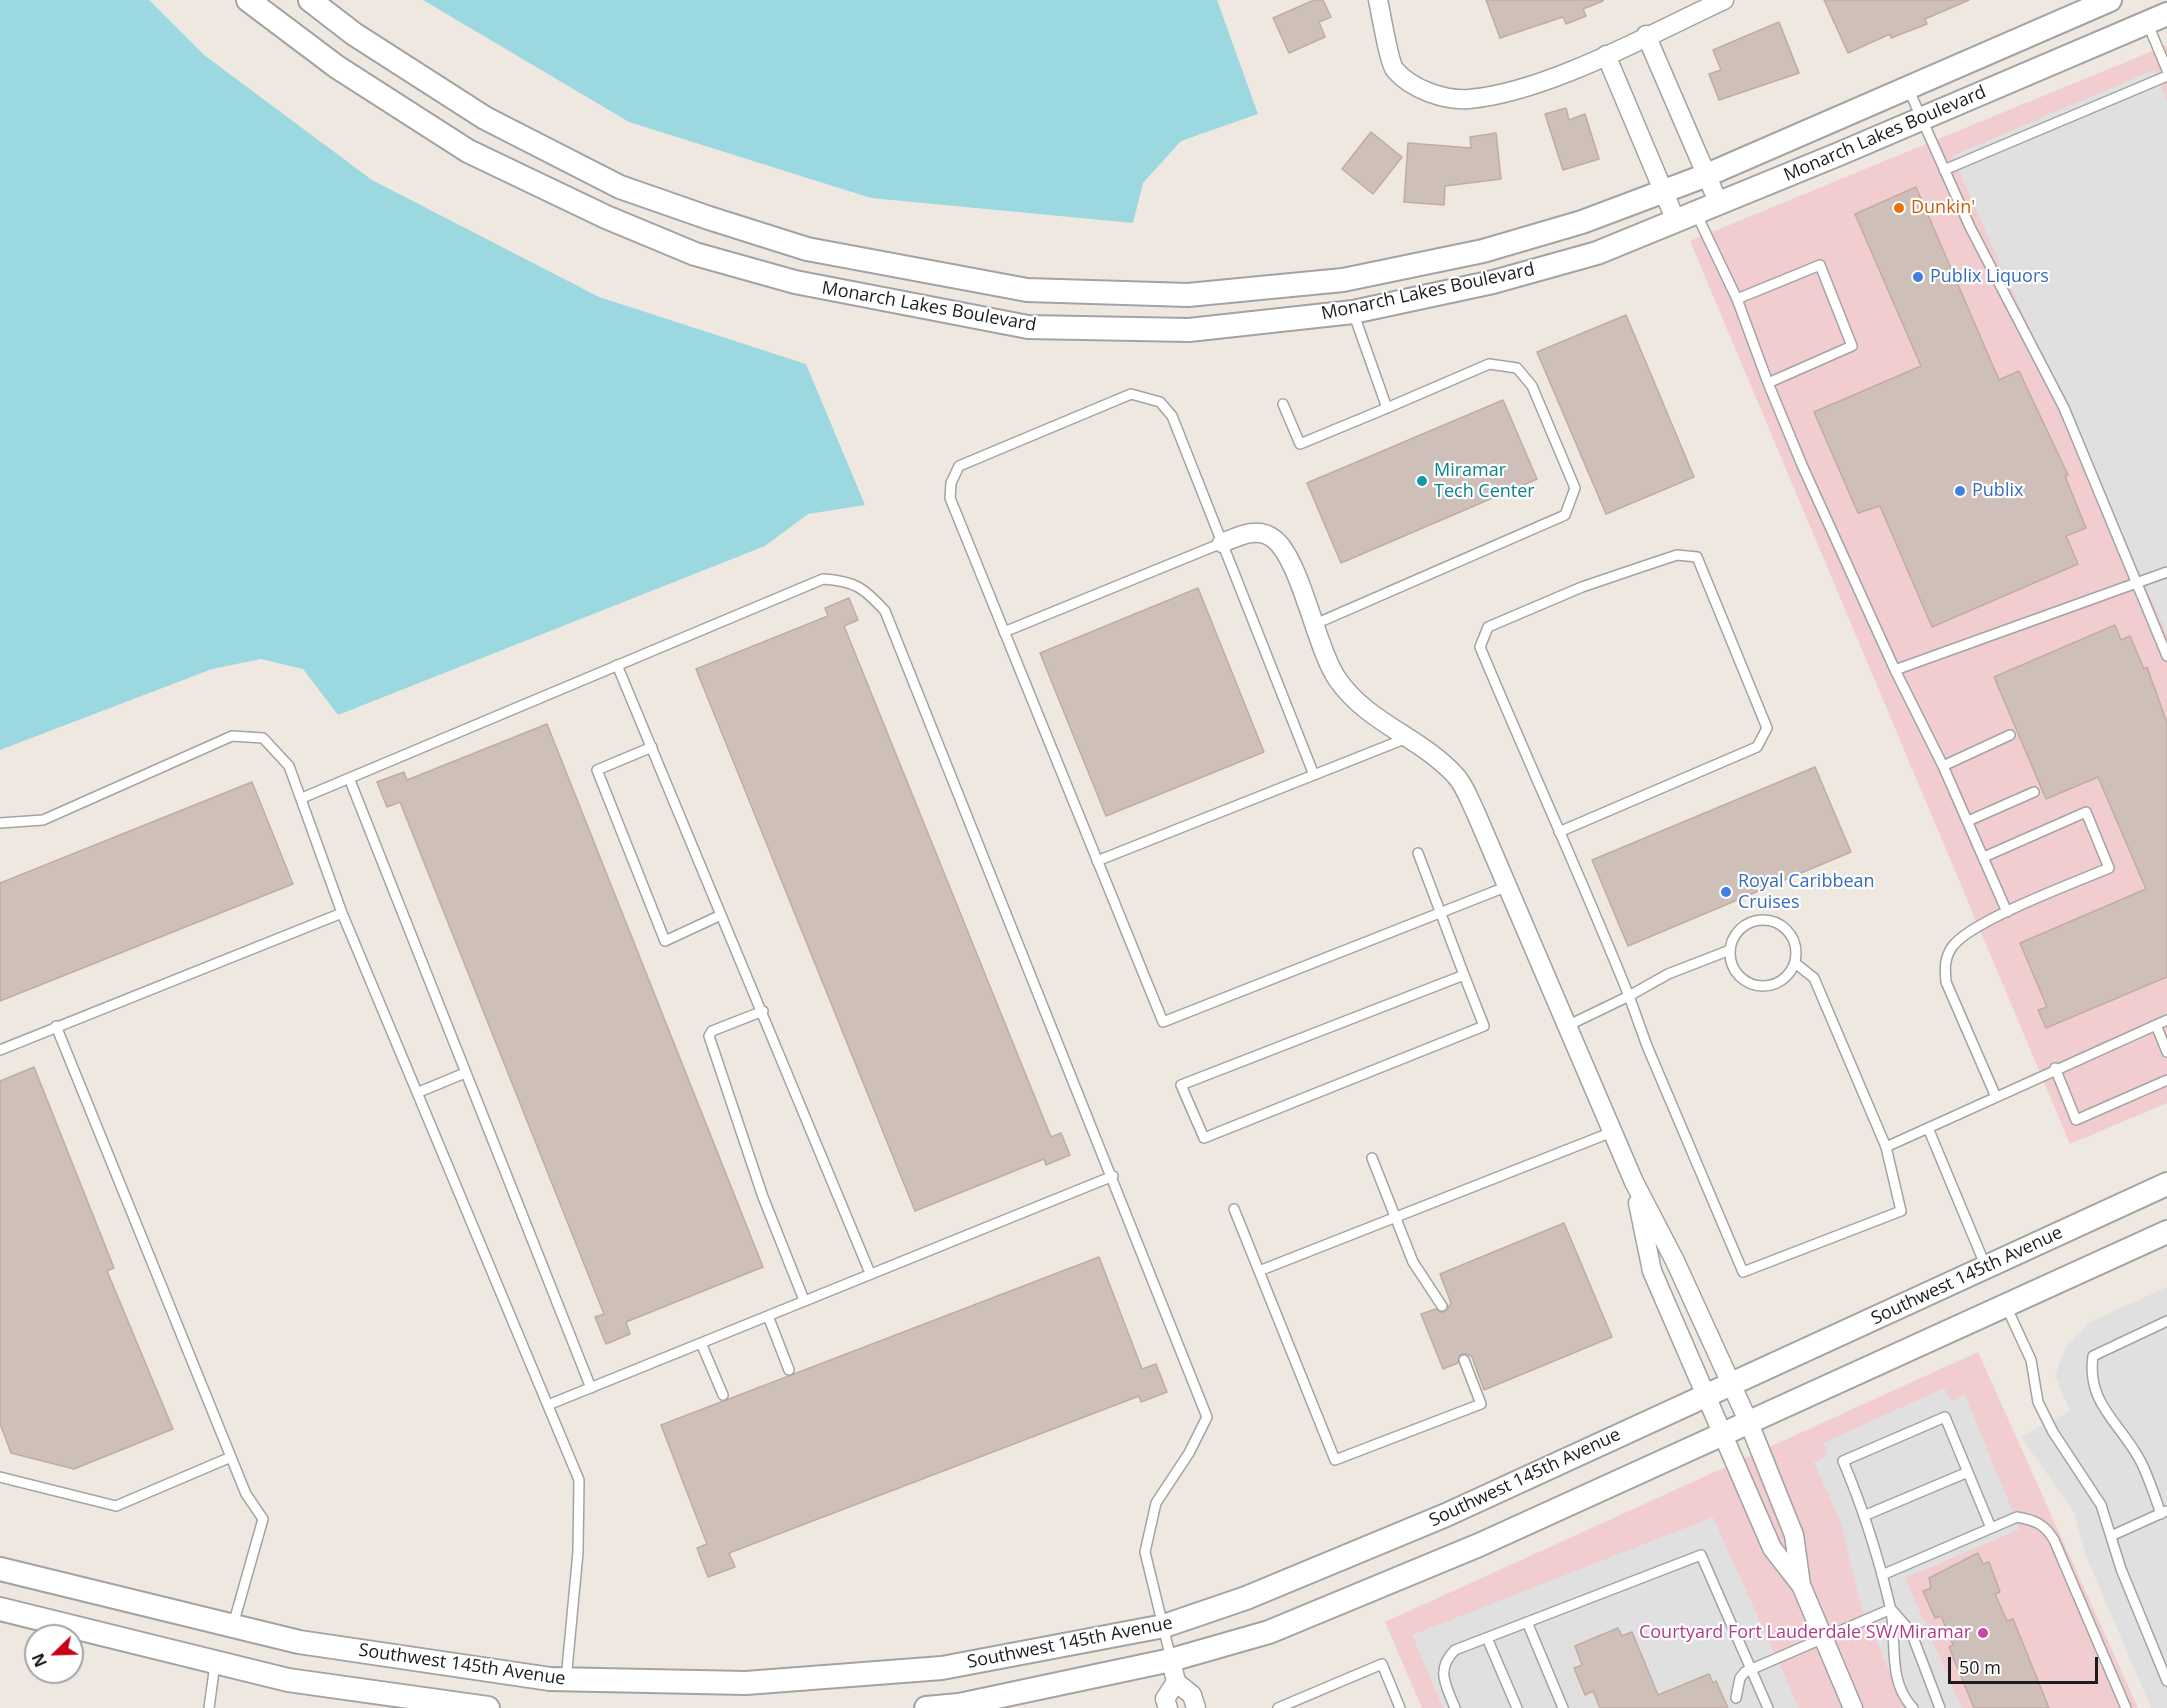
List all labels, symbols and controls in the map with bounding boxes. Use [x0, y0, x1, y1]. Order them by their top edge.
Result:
street label: Monarch Lakes Boulevard [1781, 82, 1989, 186]
place label: Dunkin' [1911, 197, 1975, 219]
marker: Dunkin' [1892, 201, 1906, 215]
street label: Monarch Lakes Boulevard [1319, 259, 1537, 325]
place label: Publix Liquors [1930, 266, 2049, 288]
marker: Publix Liquors [1911, 270, 1925, 284]
street label: Monarch Lakes Boulevard [820, 277, 1038, 337]
place label: Miramar Tech Center [1434, 460, 1535, 502]
marker: Miramar Tech Center [1415, 474, 1429, 488]
place label: Publix [1972, 480, 2023, 502]
marker: Publix [1953, 484, 1967, 498]
place label: Royal Caribbean Cruises [1738, 871, 1875, 914]
marker: Royal Caribbean Cruises [1719, 885, 1733, 899]
street label: Southwest 145th Avenue [1868, 1222, 2066, 1330]
street label: Southwest 145th Avenue [1426, 1424, 1624, 1532]
street label: Southwest 145th Avenue [966, 1612, 1174, 1674]
place label: Courtyard Fort Lauderdale SW/Miramar [1639, 1622, 1971, 1644]
north arrow [24, 1624, 84, 1684]
marker: Courtyard Fort Lauderdale SW/Miramar [1976, 1626, 1990, 1640]
street label: Southwest 145th Avenue [357, 1640, 567, 1690]
scale bar [1951, 1645, 2101, 1683]
text: N [27, 1650, 52, 1671]
text: 50 m [1959, 1655, 2001, 1679]

